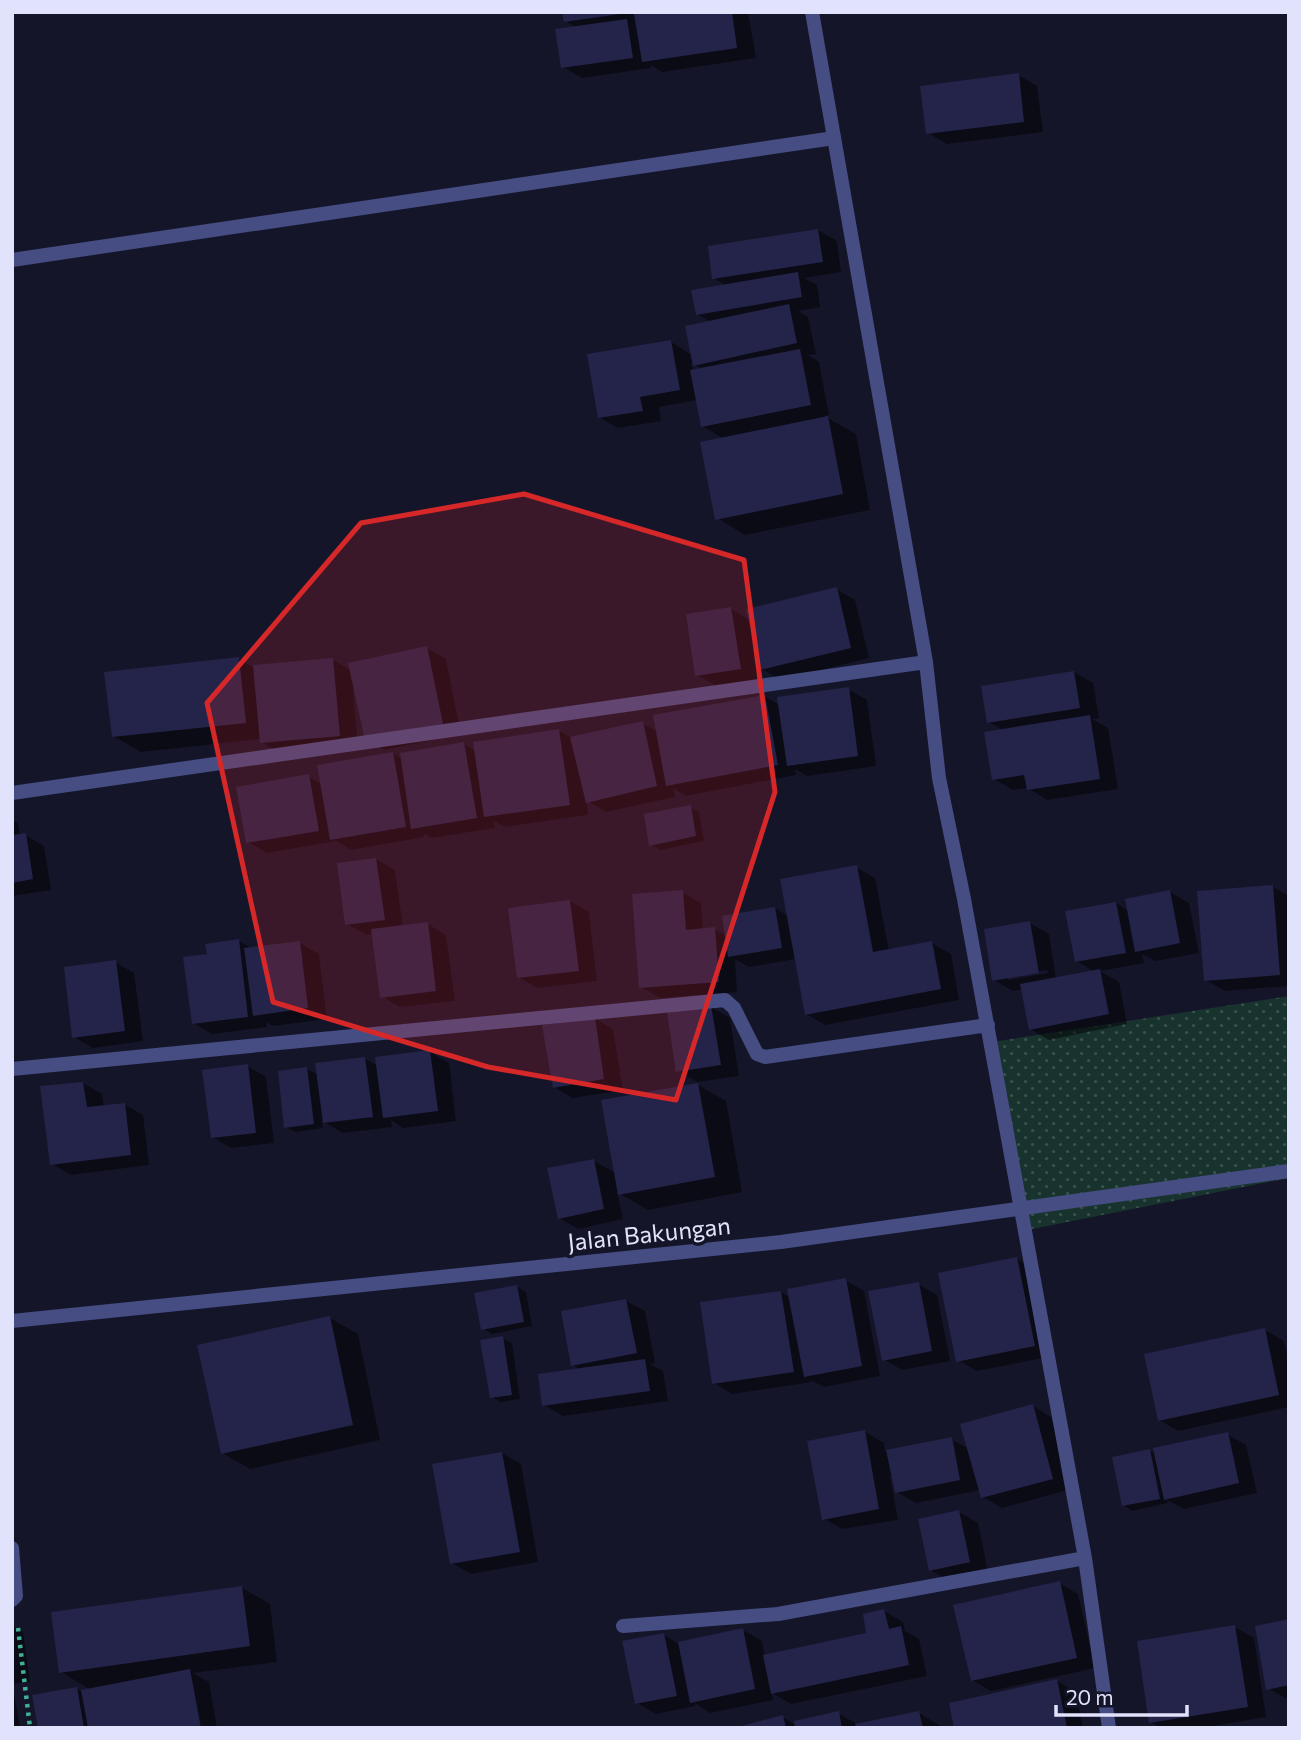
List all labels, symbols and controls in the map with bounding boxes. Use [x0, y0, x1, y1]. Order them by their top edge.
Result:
street label: Jalan Bakungan [566, 1210, 732, 1256]
scale bar [1056, 1674, 1187, 1718]
text: 20 m [1066, 1684, 1114, 1709]

